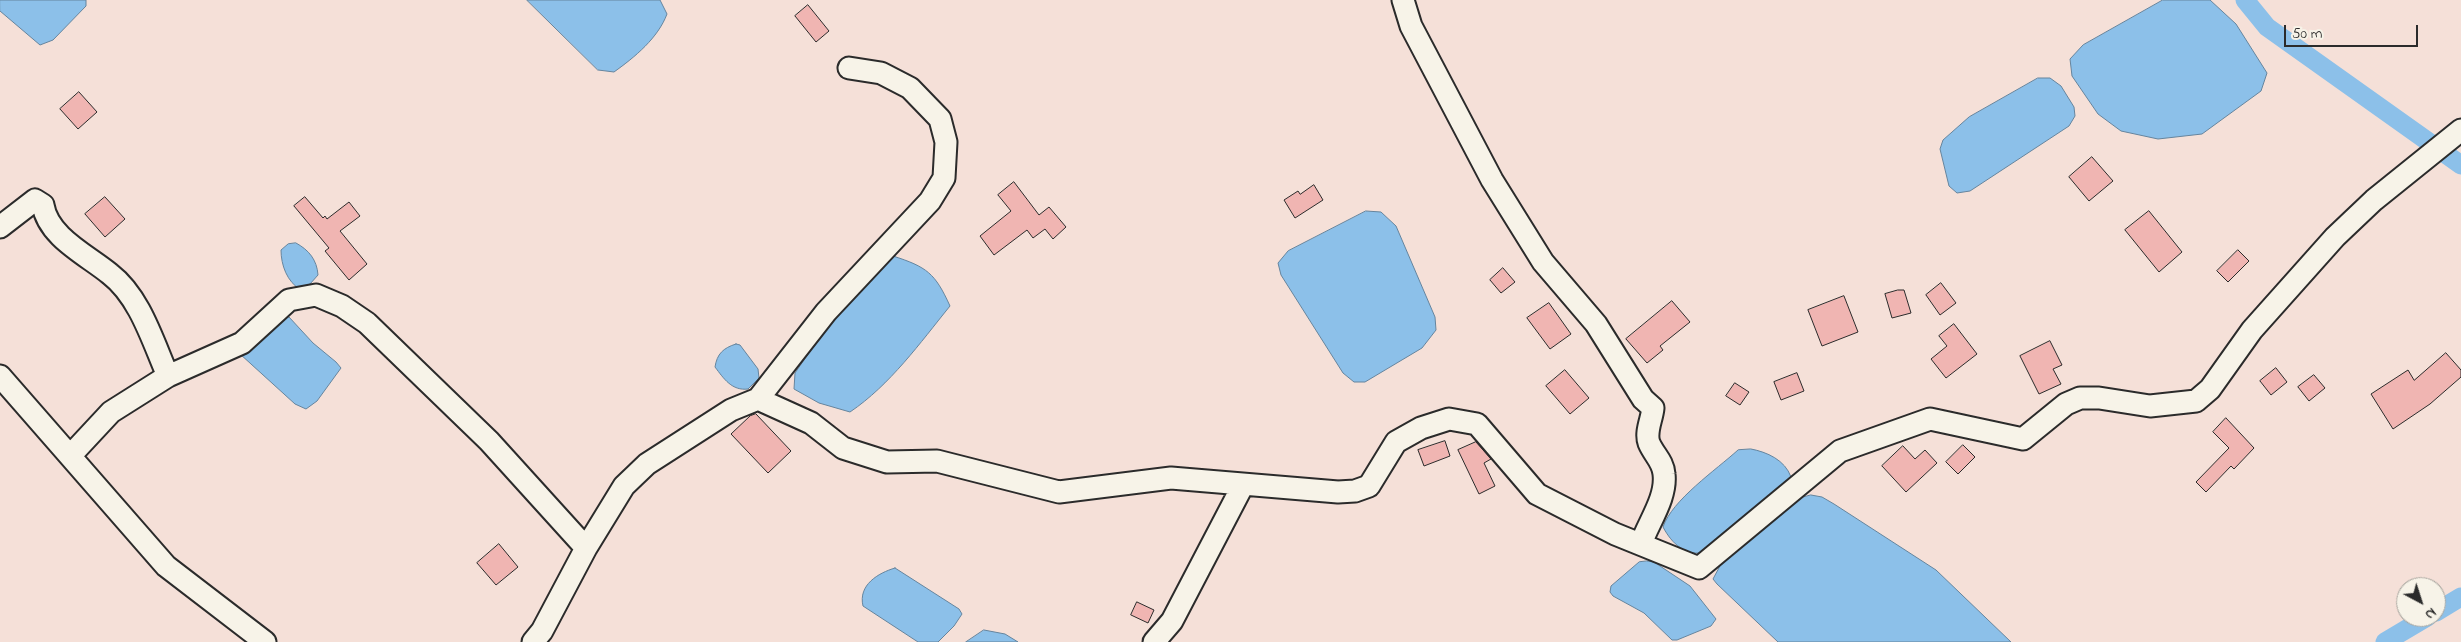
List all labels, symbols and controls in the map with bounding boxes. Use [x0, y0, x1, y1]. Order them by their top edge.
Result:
scale bar [2286, 15, 2420, 47]
text: 50 m [2292, 23, 2322, 45]
north arrow [2396, 577, 2446, 627]
text: N [2420, 602, 2441, 624]

